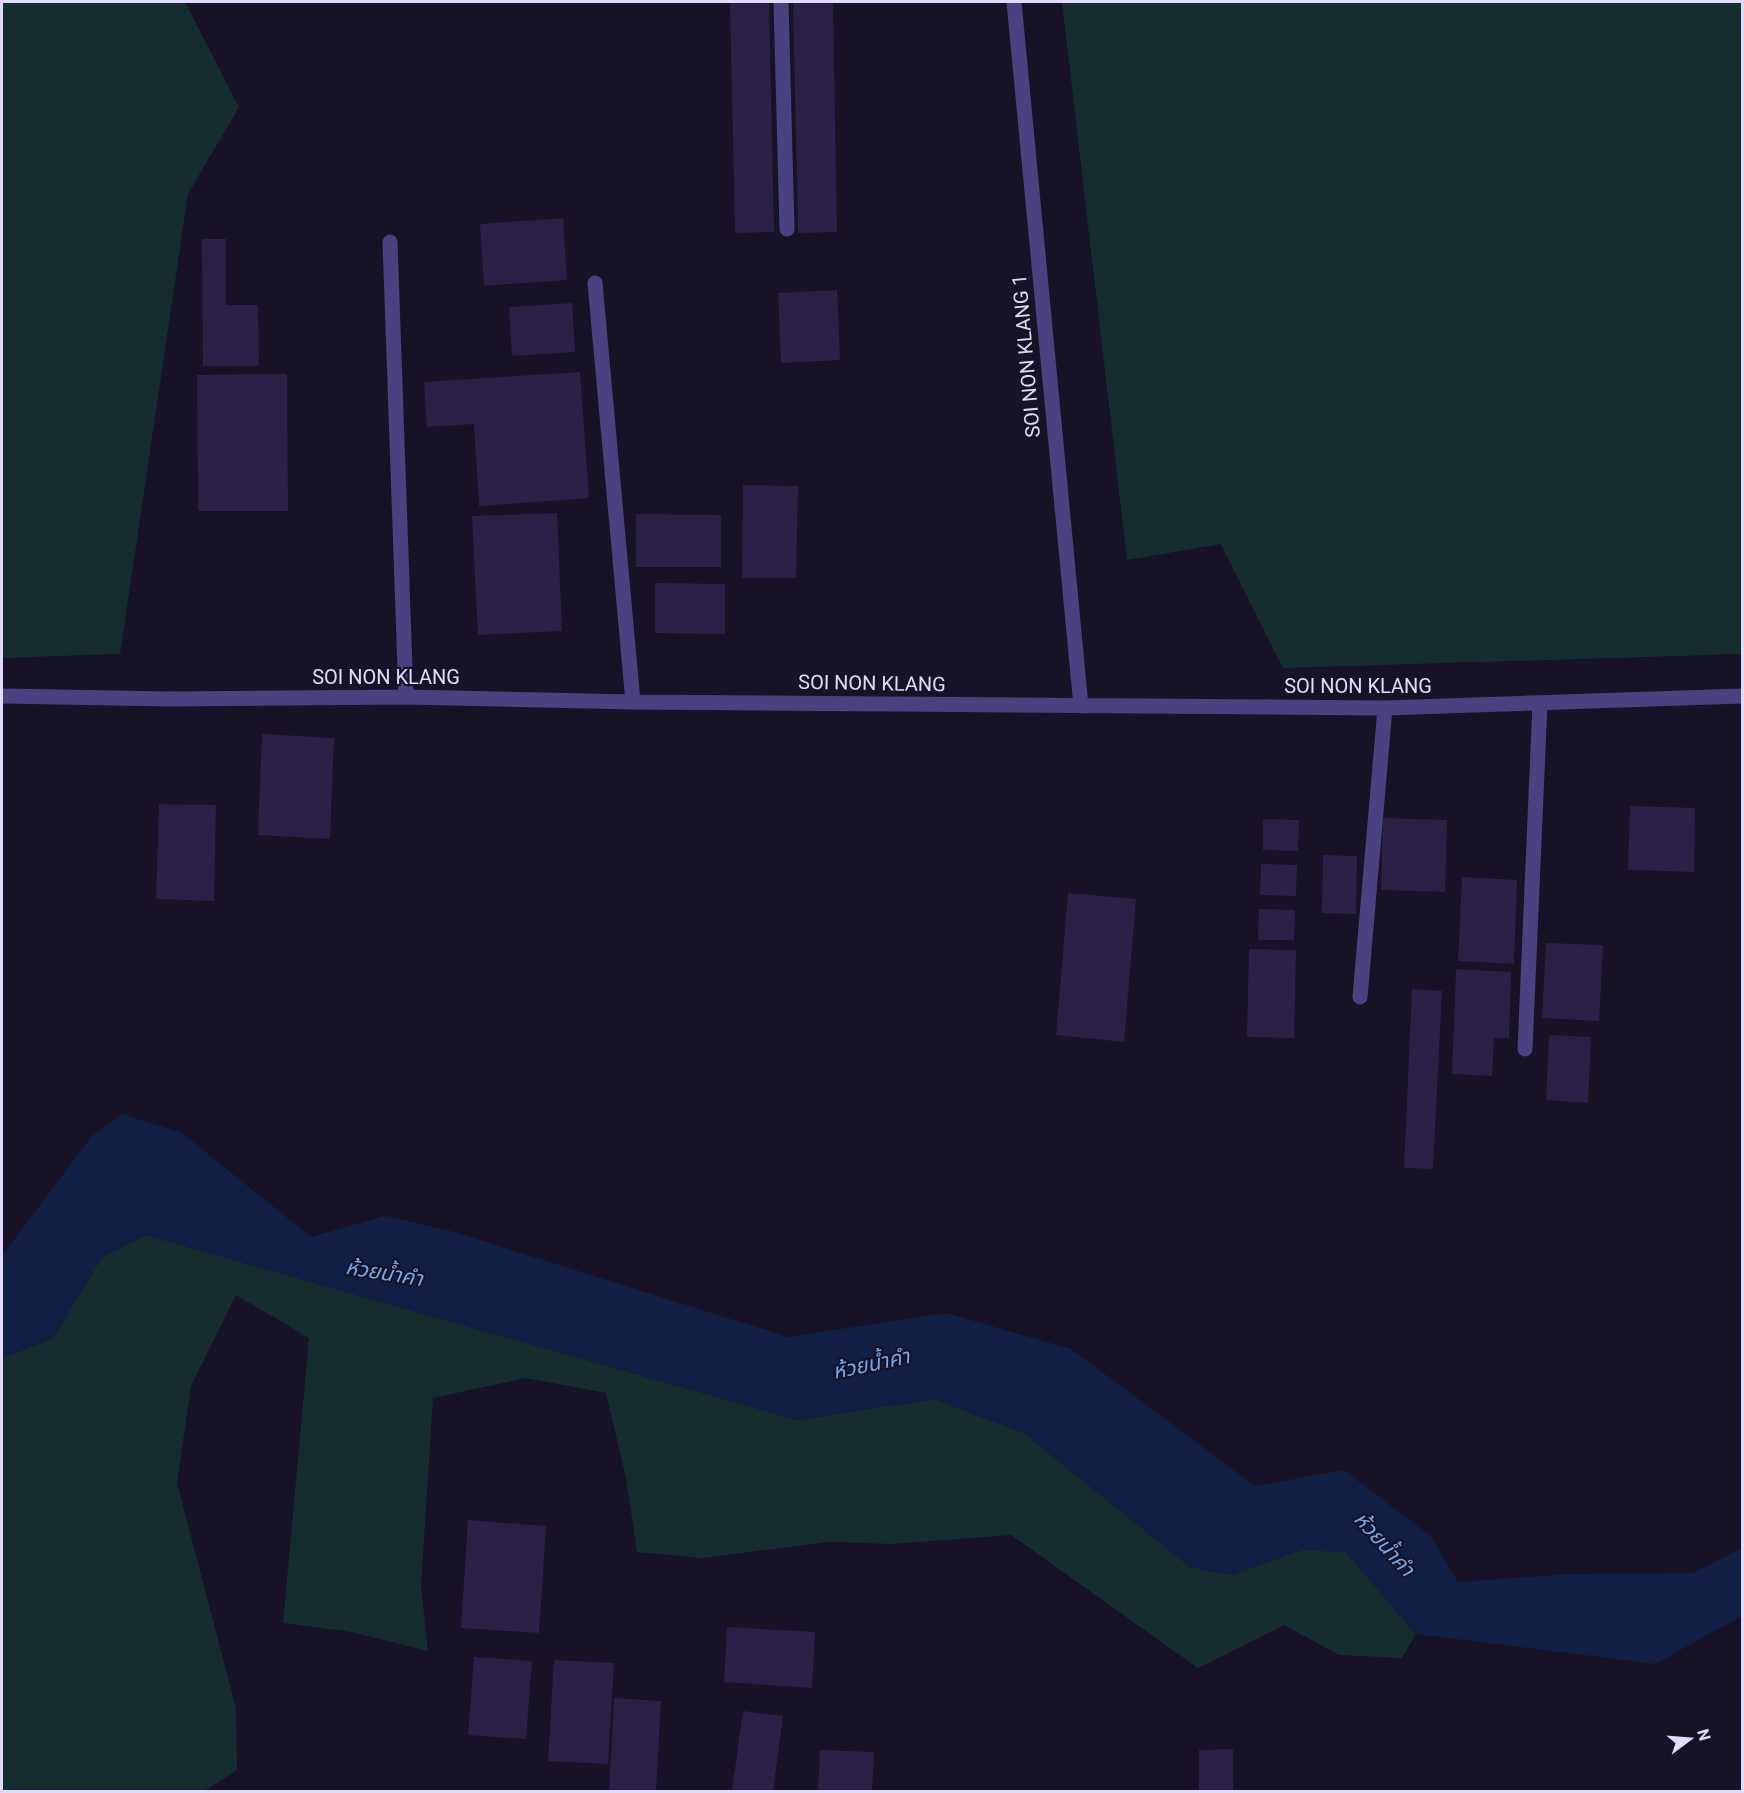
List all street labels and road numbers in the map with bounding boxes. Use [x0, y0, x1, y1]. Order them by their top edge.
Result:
street label: SOI NON KLANG 1 [1007, 273, 1045, 439]
street label: SOI NON KLANG [312, 665, 460, 689]
street label: SOI NON KLANG [798, 670, 946, 696]
street label: SOI NON KLANG [1284, 674, 1432, 698]

